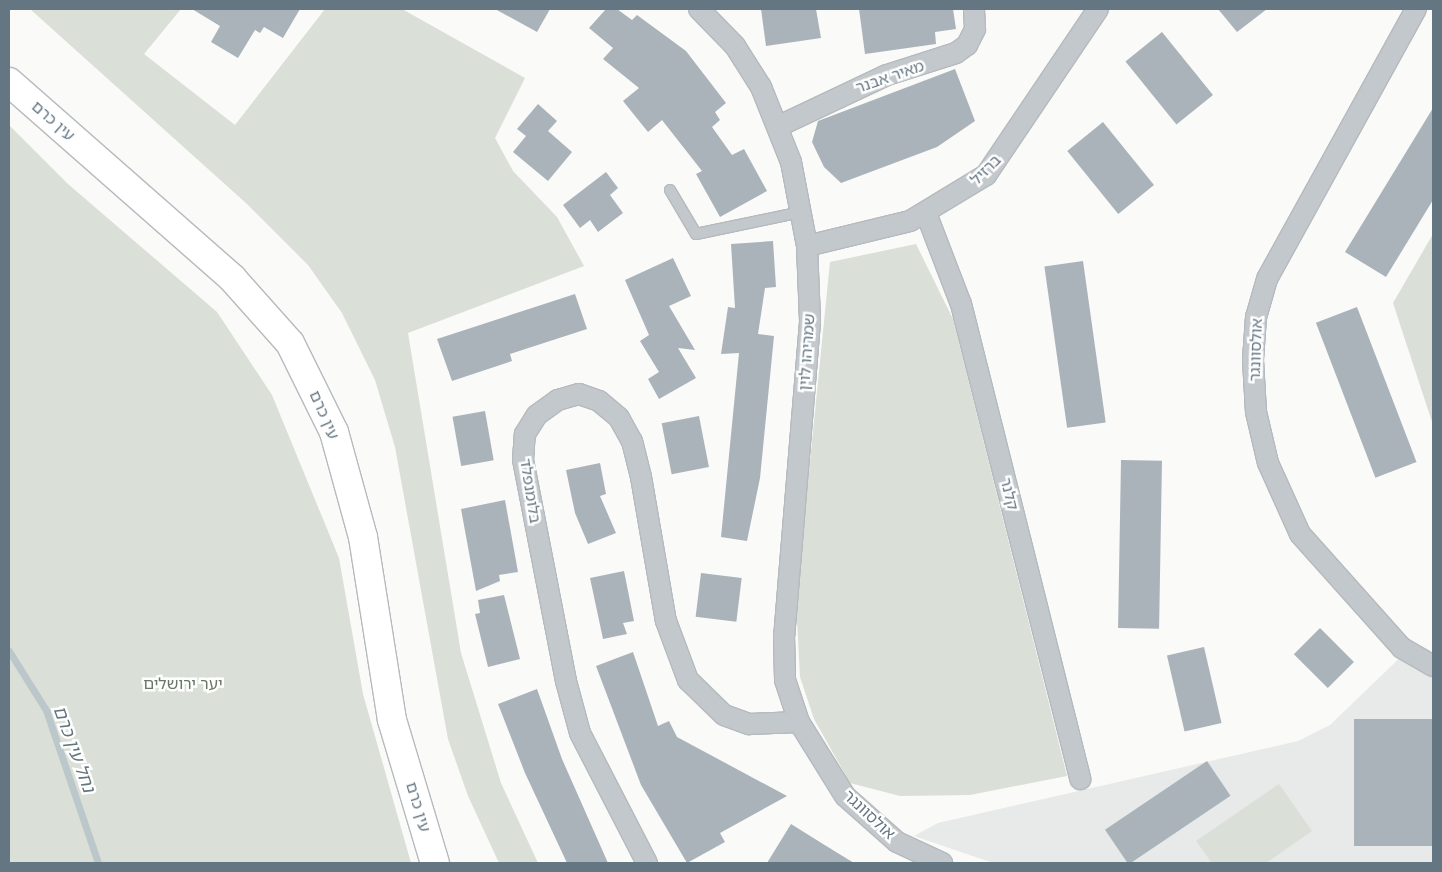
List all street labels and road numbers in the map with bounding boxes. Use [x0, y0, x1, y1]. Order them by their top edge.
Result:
street label: מאיר אבנר [853, 56, 927, 98]
street label: עין כרם [27, 97, 79, 145]
street label: ברזיל [967, 151, 1005, 189]
street label: שמריהו לוין [795, 313, 819, 391]
street label: אולסוונגר [1245, 318, 1267, 382]
street label: עין כרם [305, 388, 343, 442]
street label: בלומנפלד [515, 457, 545, 525]
street label: קלנר [996, 476, 1022, 512]
street label: עין כרם [401, 780, 435, 834]
street label: אולסוונגר [839, 786, 899, 844]

